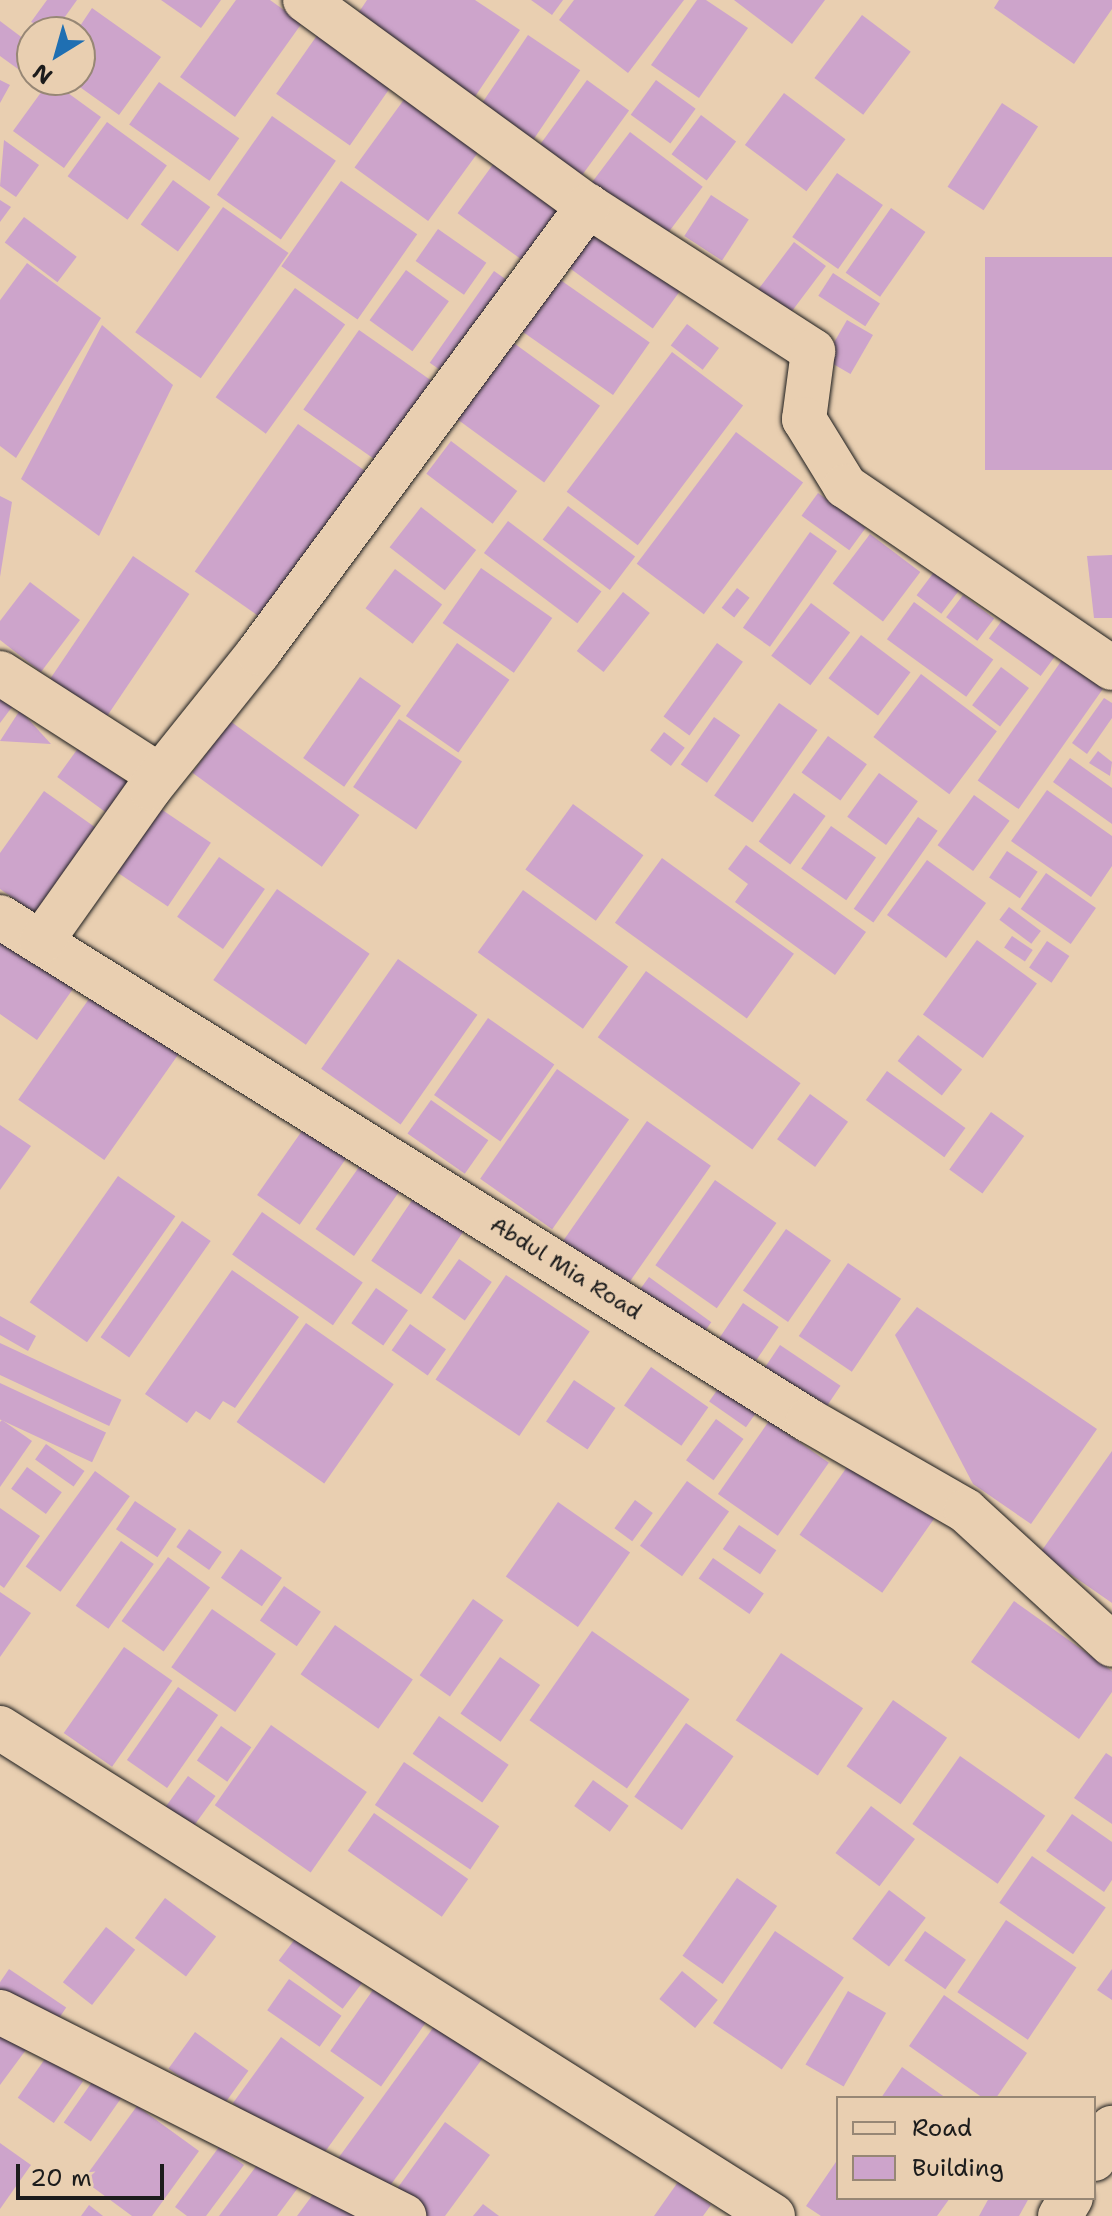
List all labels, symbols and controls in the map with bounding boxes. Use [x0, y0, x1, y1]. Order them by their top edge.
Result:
north arrow [16, 16, 96, 96]
text: N [27, 57, 58, 91]
street label: Abdul Mia Road [486, 1211, 646, 1325]
legend [836, 2096, 1096, 2200]
text: Road [912, 2112, 972, 2144]
scale bar [20, 2148, 168, 2198]
text: Building [912, 2152, 1004, 2184]
text: 20 m [30, 2162, 92, 2194]

